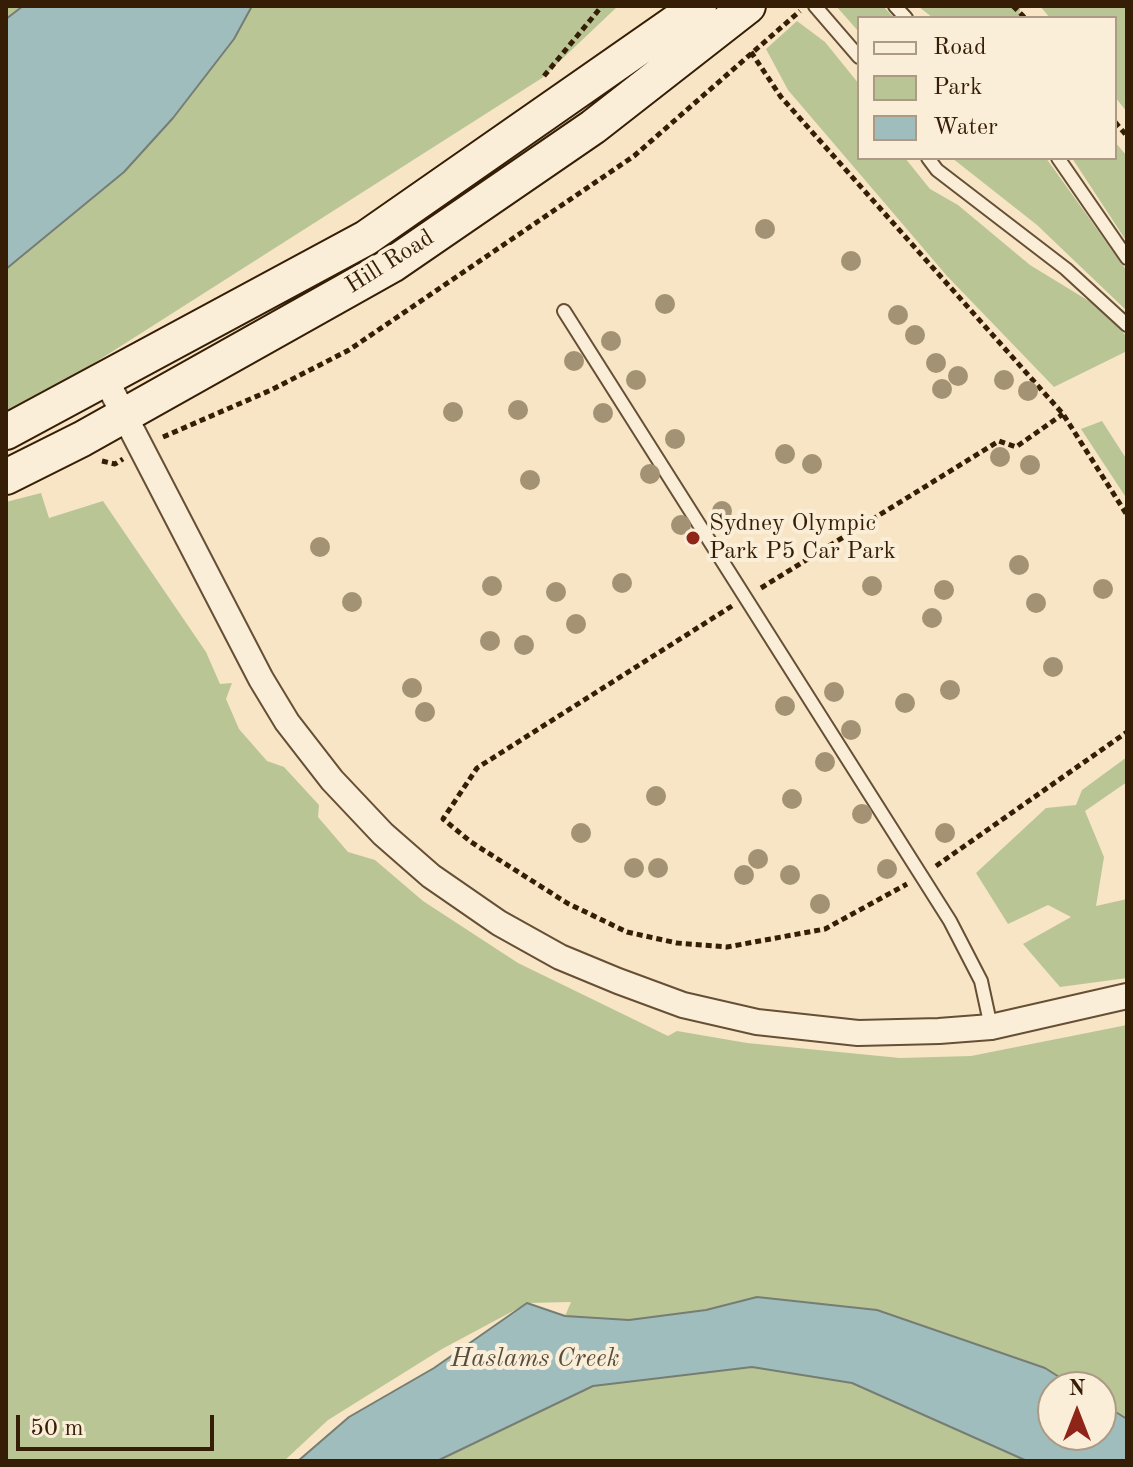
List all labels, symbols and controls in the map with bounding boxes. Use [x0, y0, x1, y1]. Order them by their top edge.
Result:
legend [857, 16, 1117, 160]
text: Road [933, 36, 986, 60]
text: Park [933, 76, 982, 100]
text: Water [933, 116, 998, 140]
street label: Hill Road [341, 224, 439, 300]
place label: Sydney Olympic Park P5 Car Park [709, 510, 896, 566]
marker: Sydney Olympic Park P5 Car Park [684, 529, 702, 547]
water label: Haslams Creek [451, 1343, 619, 1375]
north arrow [1037, 1371, 1117, 1451]
text: N [1069, 1378, 1085, 1400]
scale bar [20, 1399, 218, 1449]
text: 50 m [30, 1417, 84, 1441]

